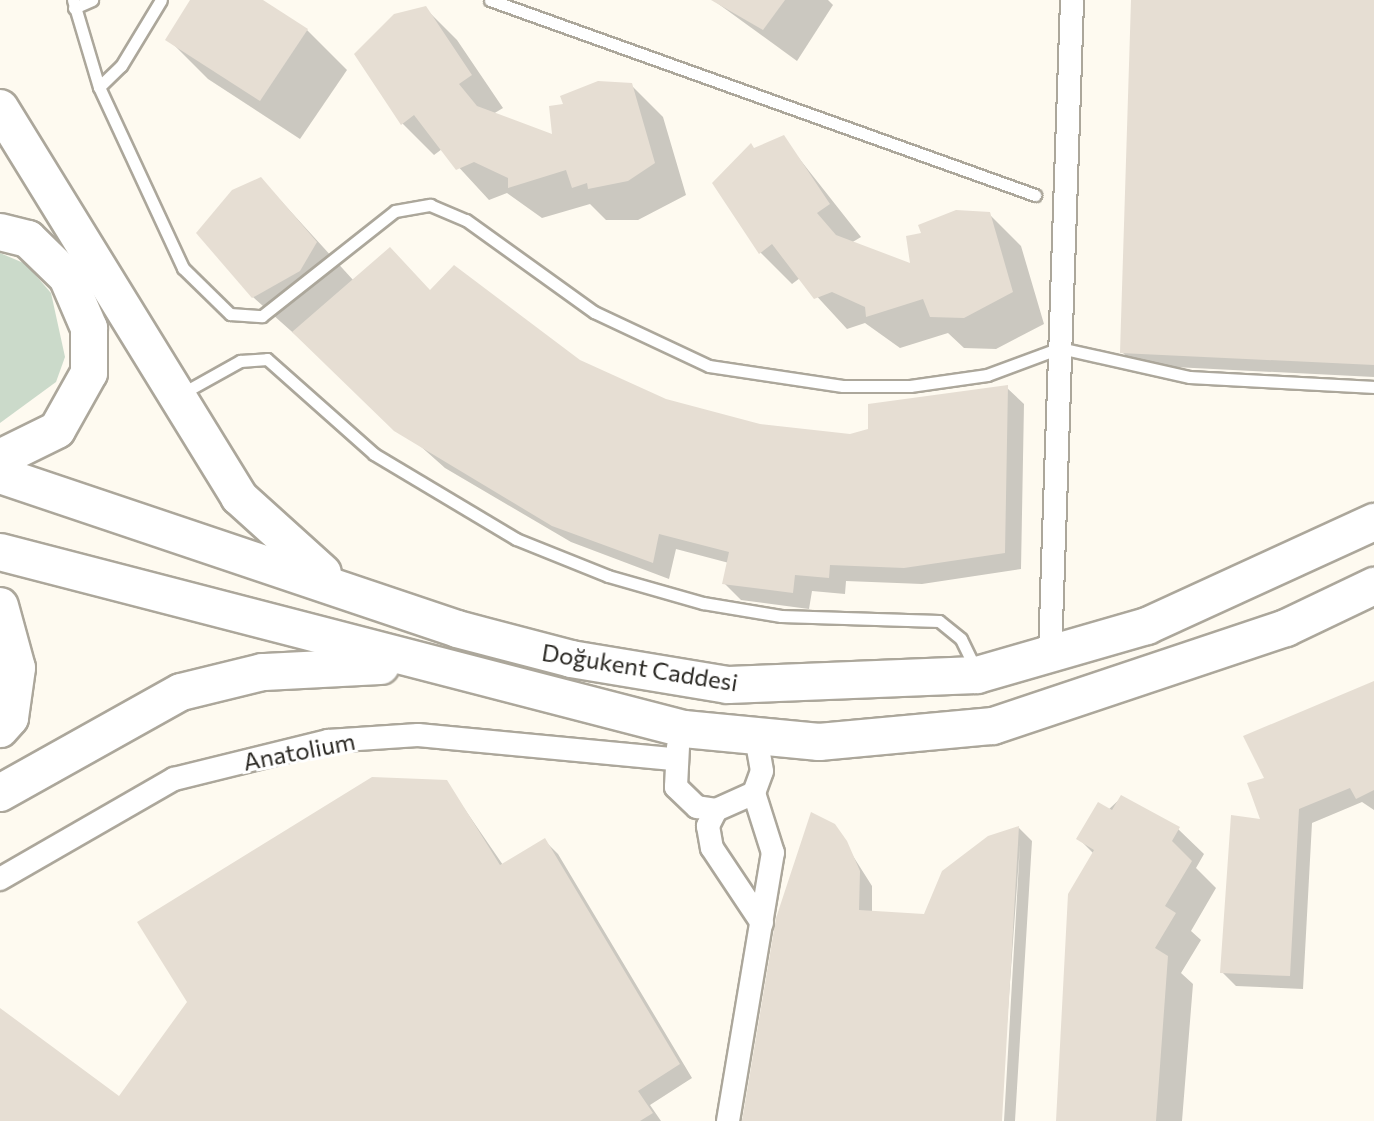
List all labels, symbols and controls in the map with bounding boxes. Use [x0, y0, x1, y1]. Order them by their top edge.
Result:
street label: Doğukent Caddesi [540, 637, 740, 697]
street label: Anatolium [241, 726, 357, 776]

